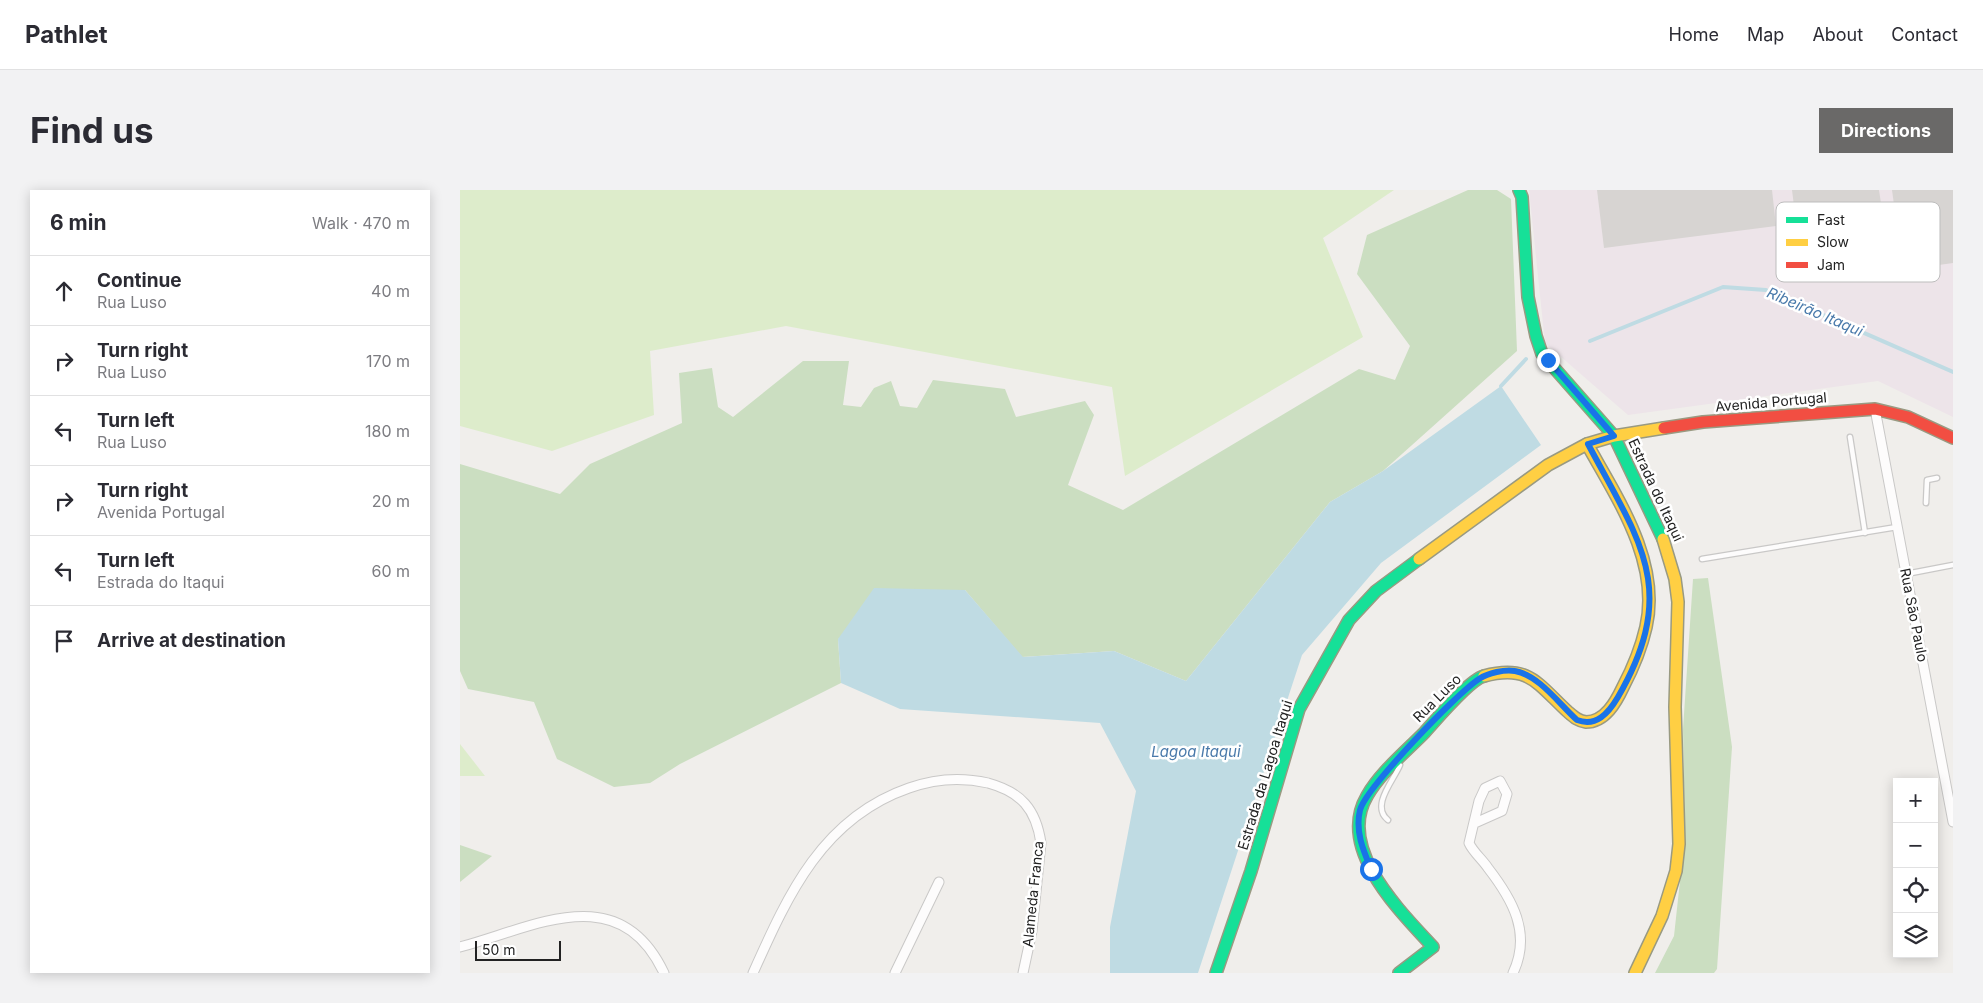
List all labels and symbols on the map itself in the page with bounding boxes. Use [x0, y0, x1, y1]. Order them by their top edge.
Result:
legend [1776, 202, 1940, 282]
text: Fast [1817, 211, 1845, 228]
text: Slow [1817, 233, 1849, 250]
text: Jam [1817, 256, 1845, 273]
water label: Ribeirão Itaqui [1764, 283, 1867, 341]
route end [1537, 349, 1560, 372]
street label: Avenida Portugal [1714, 388, 1827, 415]
street label: Estrada do Itaqui [1625, 436, 1688, 544]
street label: Rua São Paulo [1897, 567, 1932, 663]
street label: Rua Luso [1409, 670, 1464, 725]
street label: Estrada da Lagoa Itaqui [1234, 698, 1295, 852]
water label: Lagoa Itaqui [1151, 742, 1241, 761]
street label: Alameda Franca [1018, 840, 1047, 948]
route start [1360, 858, 1383, 881]
scale bar [475, 938, 561, 961]

